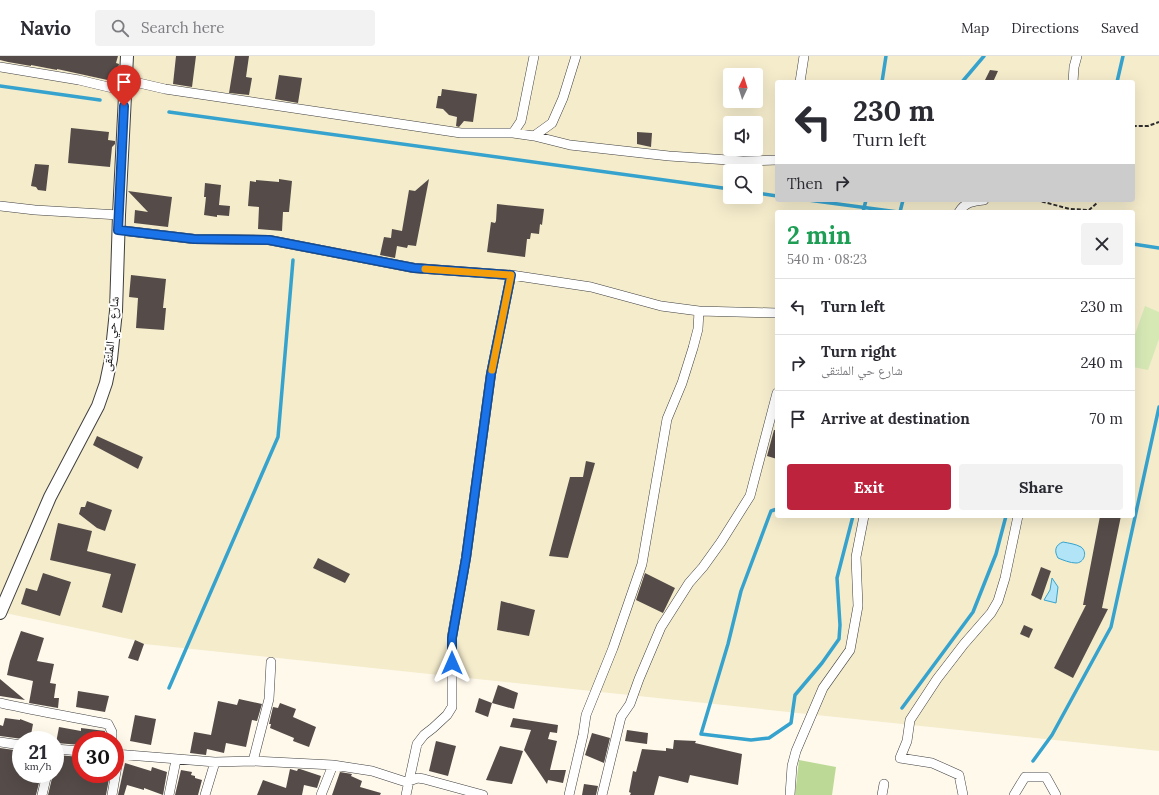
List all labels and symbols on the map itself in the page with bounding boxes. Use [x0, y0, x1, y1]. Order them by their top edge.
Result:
pin [107, 65, 141, 106]
north arrow [723, 68, 763, 108]
street label: شارع حي الملتقى [99, 296, 125, 373]
position arrow [431, 642, 473, 684]
speed limit sign: 30 [72, 731, 124, 783]

